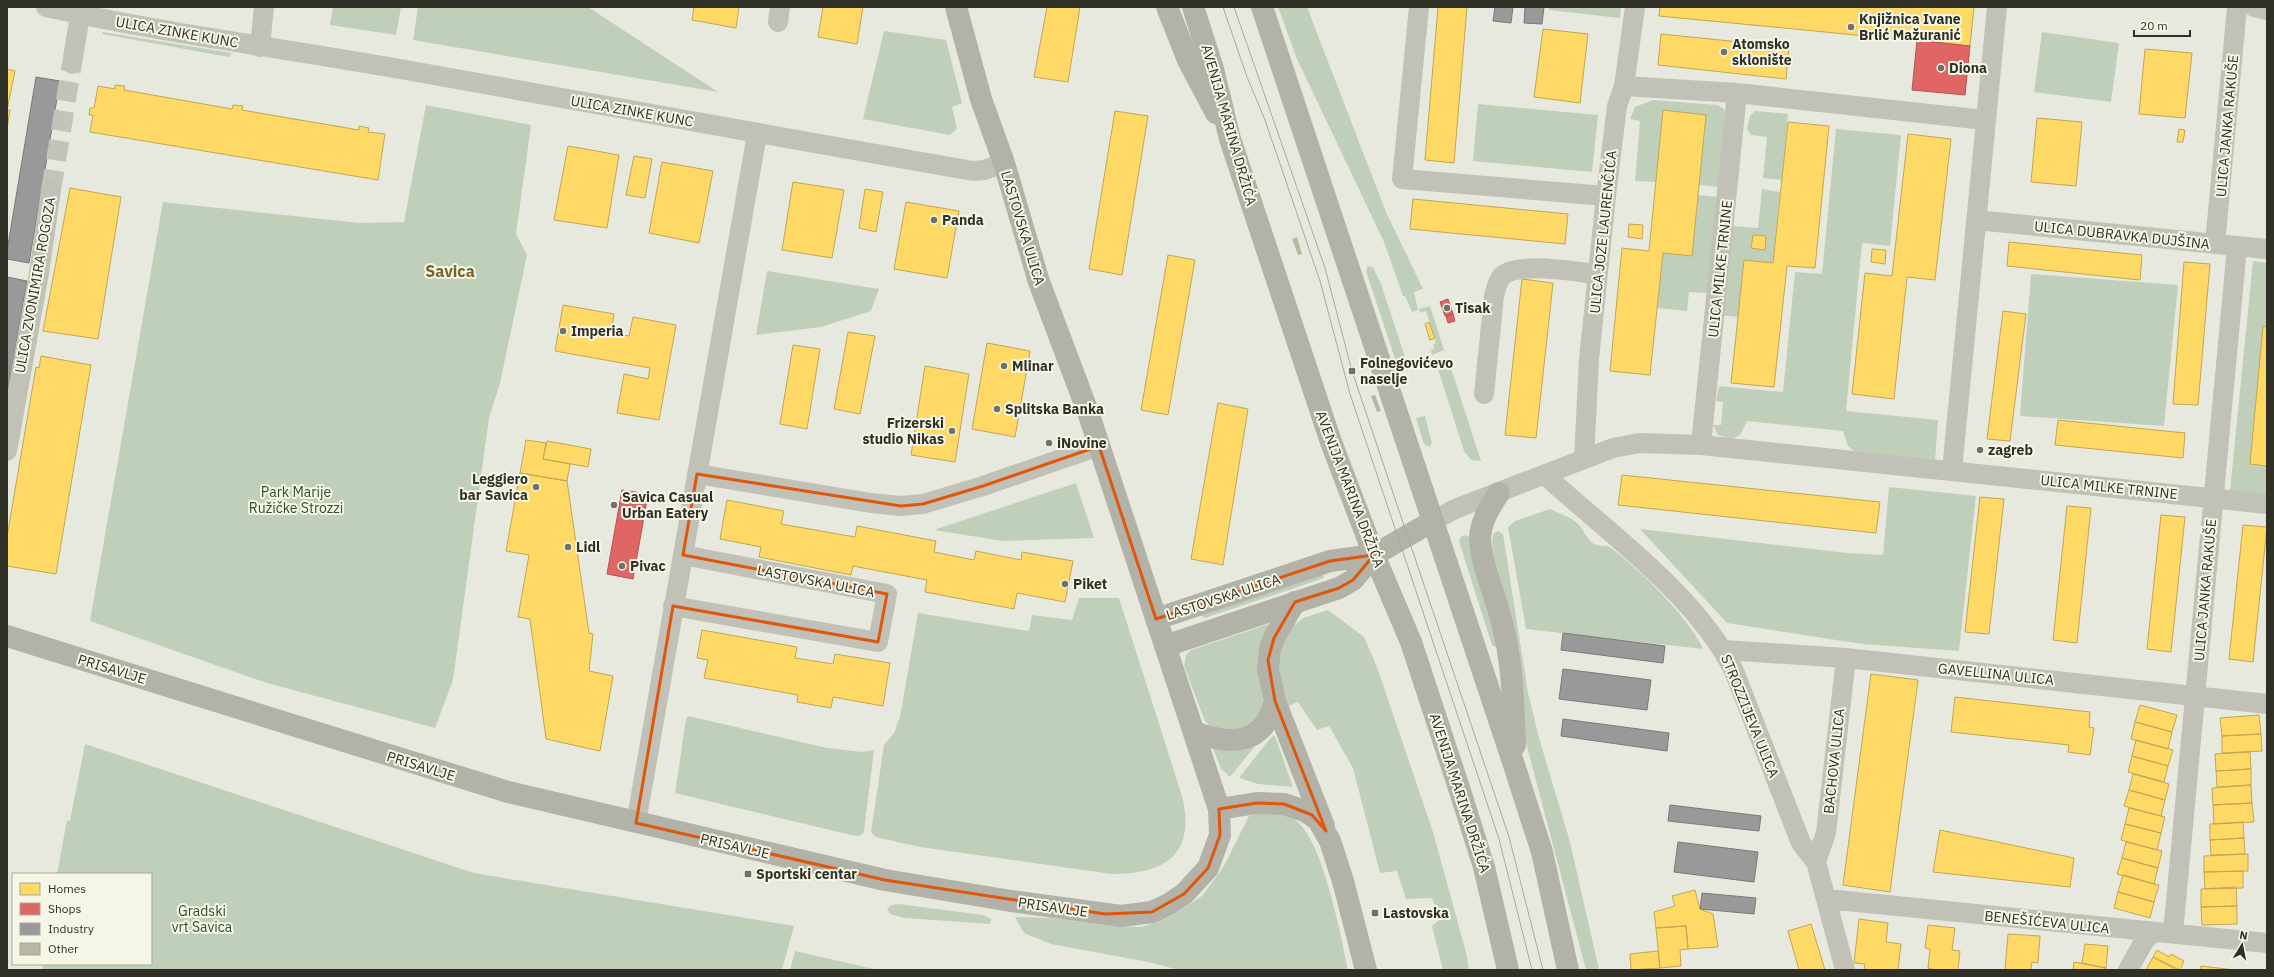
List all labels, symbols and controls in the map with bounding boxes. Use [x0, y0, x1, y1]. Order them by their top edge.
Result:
place label: Knjižnica Ivane Brlić Mažuranić [1859, 10, 1961, 44]
street label: ULICA ZINKE KUNC [114, 12, 240, 52]
scale bar [2134, 12, 2190, 38]
text: 20 m [2140, 18, 2168, 33]
marker: Knjižnica Ivane Brlić Mažuranić [1846, 22, 1856, 32]
place label: Atomsko sklonište [1732, 35, 1792, 69]
street label: AVENIJA MARINA DRŽIĆA [1197, 42, 1262, 208]
marker: Atomsko sklonište [1719, 47, 1729, 57]
street label: ULICA JANKA RAKUŠE [2211, 54, 2242, 198]
place label: Diona [1949, 59, 1987, 77]
marker: Diona [1936, 63, 1946, 73]
street label: ULICA ZINKE KUNC [569, 91, 695, 131]
street label: ULICA JOZE LAURENČIĆA [1584, 149, 1621, 315]
street label: LASTOVSKA ULICA [997, 168, 1049, 288]
street label: ULICA ZVONIMIRA ROGOZA [11, 196, 59, 374]
street label: ULICA MILKE TRNINE [1704, 199, 1736, 339]
place label: Panda [942, 211, 984, 229]
marker: Panda [929, 215, 939, 225]
street label: ULICA DUBRAVKA DUJŠINA [2033, 216, 2211, 253]
district label: Savica [425, 261, 475, 281]
place label: Tisak [1455, 299, 1491, 317]
marker: Tisak [1442, 303, 1452, 313]
place label: Imperia [571, 322, 624, 340]
marker: Imperia [558, 326, 568, 336]
place label: Folnegovićevo naselje [1360, 354, 1453, 388]
place label: Mlinar [1012, 357, 1054, 375]
marker: Mlinar [999, 361, 1009, 371]
marker: Folnegovićevo naselje [1347, 366, 1357, 376]
place label: Splitska Banka [1005, 400, 1104, 418]
marker: Splitska Banka [992, 404, 1002, 414]
street label: AVENIJA MARINA DRŽIĆA [1312, 408, 1389, 570]
place label: Frizerski studio Nikas [862, 414, 944, 448]
marker: Frizerski studio Nikas [947, 426, 957, 436]
place label: iNovine [1057, 434, 1107, 452]
marker: iNovine [1044, 438, 1054, 448]
place label: zagreb [1988, 441, 2033, 459]
marker: zagreb [1975, 445, 1985, 455]
place label: Leggiero bar Savica [459, 470, 528, 504]
street label: ULICA MILKE TRNINE [2039, 471, 2179, 503]
marker: Leggiero bar Savica [531, 482, 541, 492]
park label: Park Marije Ružičke Strozzi [249, 483, 343, 517]
place label: Savica Casual Urban Eatery [622, 488, 713, 522]
marker: Savica Casual Urban Eatery [609, 500, 619, 510]
street label: ULICA JANKA RAKUŠE [2189, 518, 2220, 662]
place label: Lidl [576, 538, 600, 556]
marker: Lidl [563, 542, 573, 552]
place label: Pivac [630, 557, 666, 575]
marker: Pivac [617, 561, 627, 571]
street label: LASTOVSKA ULICA [756, 561, 876, 601]
street label: LASTOVSKA ULICA [1164, 570, 1282, 624]
place label: Piket [1073, 575, 1107, 593]
marker: Piket [1060, 579, 1070, 589]
street label: PRISAVLJE [76, 650, 148, 688]
street label: STROZZIJEVA ULICA [1717, 652, 1783, 780]
street label: GAVELLINA ULICA [1937, 659, 2055, 689]
street label: BACHOVA ULICA [1820, 707, 1848, 815]
street label: AVENIJA MARINA DRŽIĆA [1426, 711, 1495, 875]
street label: PRISAVLJE [385, 747, 457, 785]
street label: PRISAVLJE [699, 829, 771, 863]
place label: Sportski centar [756, 865, 857, 883]
marker: Sportski centar [743, 869, 753, 879]
legend [12, 873, 152, 965]
text: Homes [48, 881, 86, 896]
street label: PRISAVLJE [1017, 893, 1089, 921]
text: Shops [48, 901, 81, 916]
park label: Gradski vrt Savica [172, 902, 233, 936]
place label: Lastovska [1383, 904, 1449, 922]
street label: BENEŠIĆEVA ULICA [1983, 905, 2111, 938]
marker: Lastovska [1370, 908, 1380, 918]
text: Industry [48, 921, 94, 936]
north arrow [2222, 925, 2262, 965]
text: N [2239, 928, 2249, 943]
text: Other [48, 941, 79, 956]

